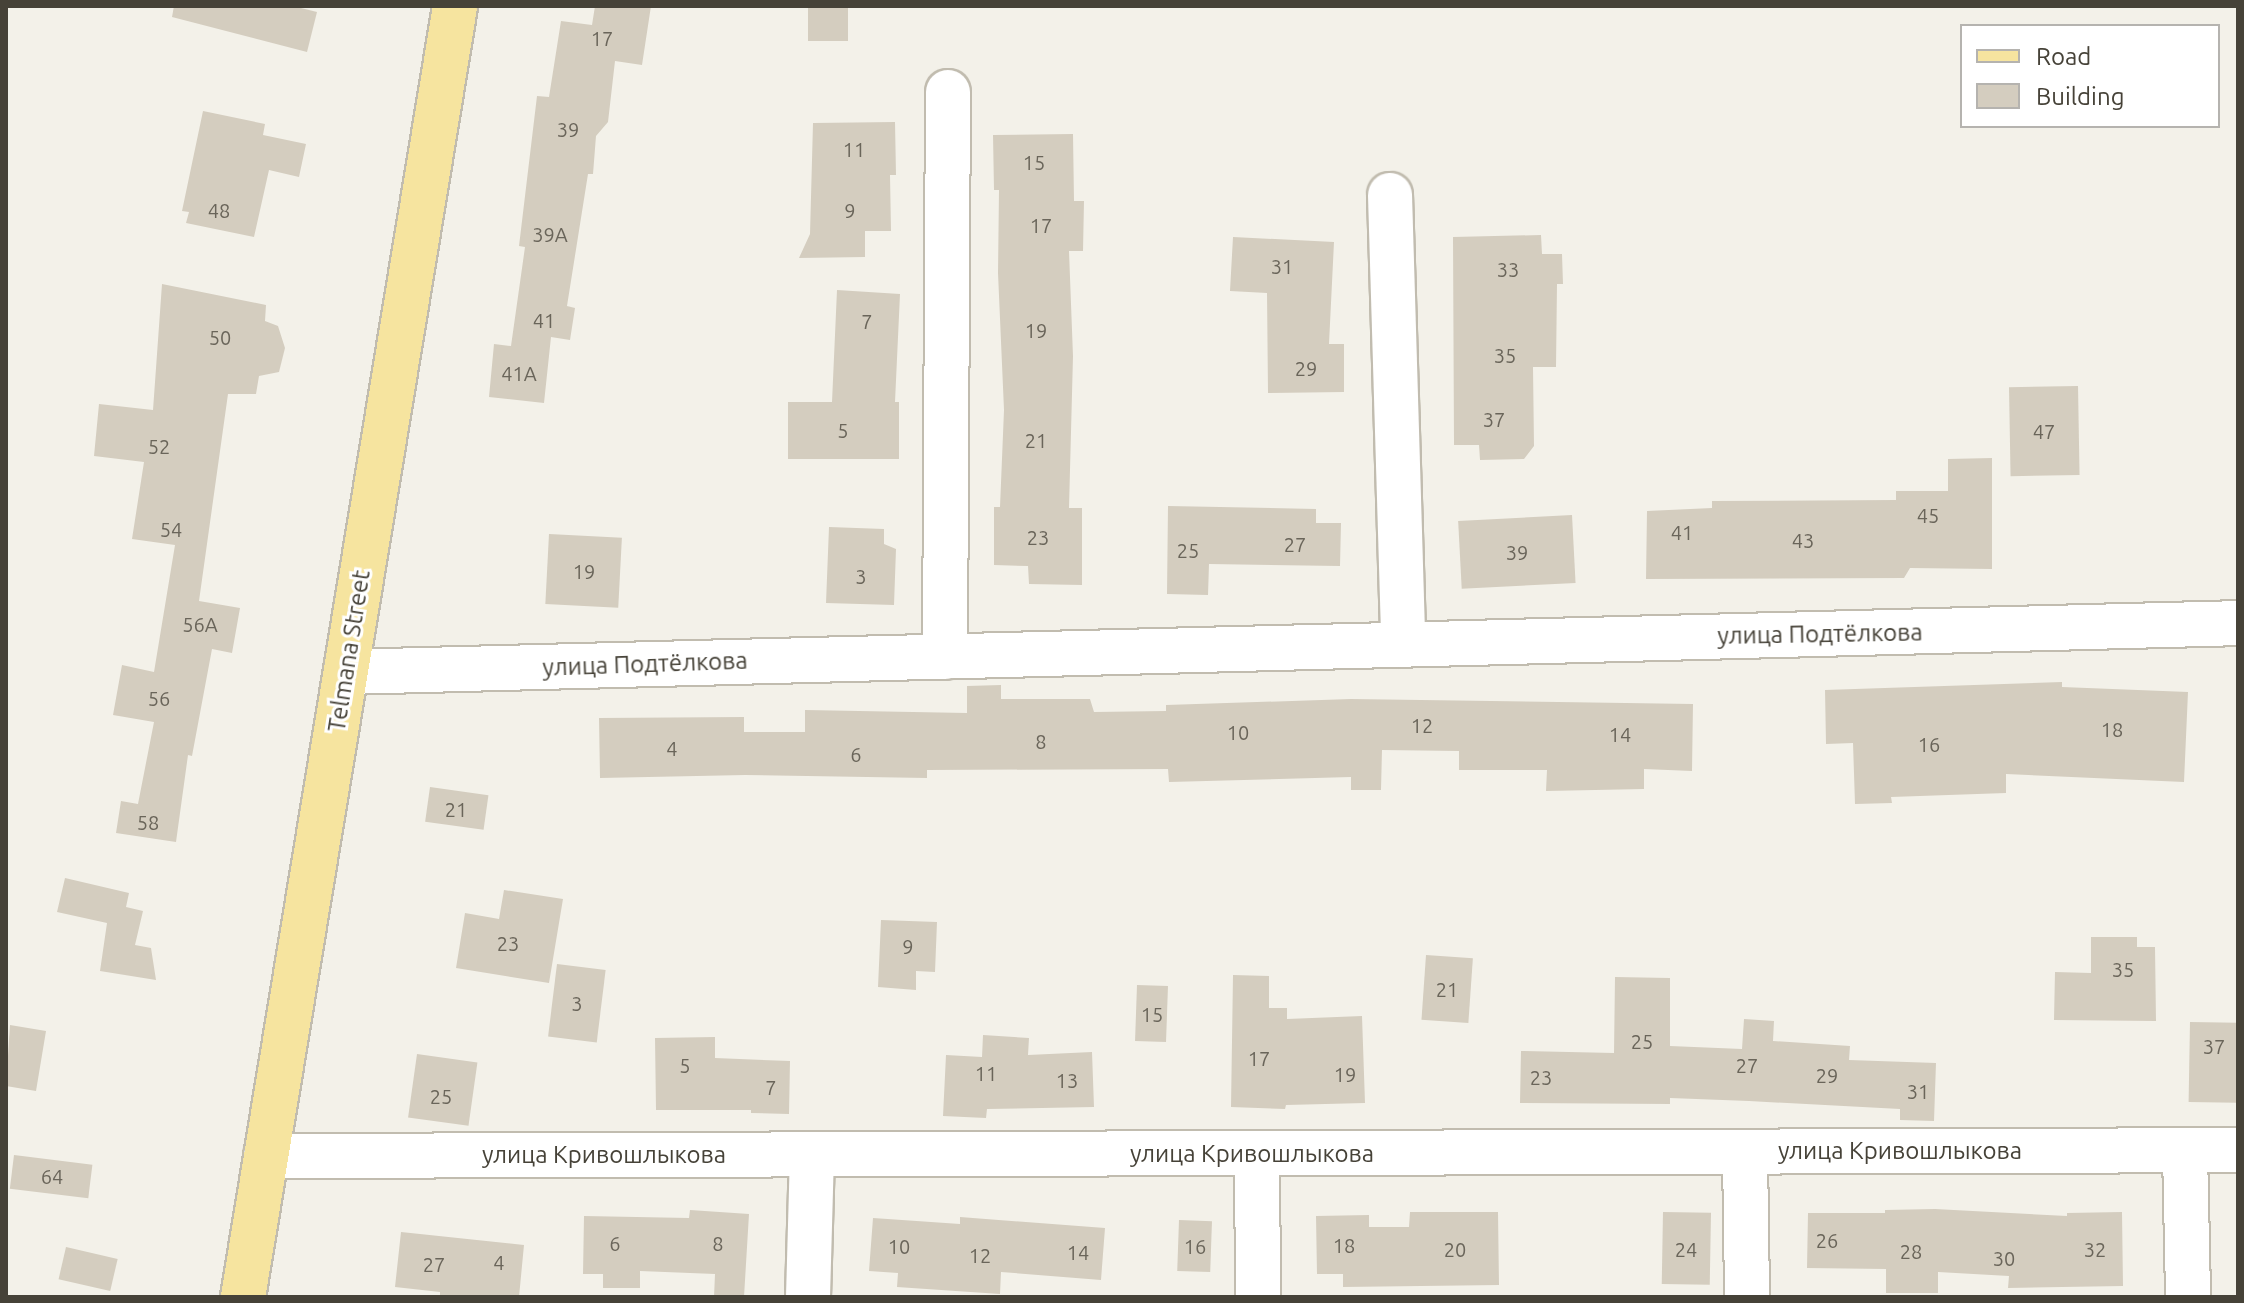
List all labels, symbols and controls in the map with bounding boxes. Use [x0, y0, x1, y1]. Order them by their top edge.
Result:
legend [1960, 24, 2220, 128]
house number: 17 [591, 26, 613, 50]
text: Road [2036, 43, 2091, 70]
text: Building [2036, 83, 2124, 110]
house number: 39 [557, 117, 579, 141]
house number: 11 [843, 137, 865, 161]
house number: 15 [1023, 150, 1045, 174]
house number: 48 [208, 198, 230, 222]
house number: 9 [844, 198, 856, 222]
house number: 17 [1030, 213, 1052, 237]
house number: 39А [532, 222, 568, 246]
house number: 31 [1271, 254, 1293, 278]
house number: 33 [1497, 257, 1519, 281]
house number: 41 [533, 308, 555, 332]
house number: 7 [861, 309, 873, 333]
house number: 19 [1025, 318, 1047, 342]
house number: 50 [209, 325, 231, 349]
house number: 35 [1494, 343, 1516, 367]
house number: 29 [1295, 356, 1317, 380]
house number: 41А [501, 361, 537, 385]
house number: 37 [1483, 407, 1505, 431]
house number: 5 [837, 418, 849, 442]
house number: 47 [2033, 419, 2055, 443]
house number: 21 [1025, 428, 1047, 452]
house number: 52 [148, 434, 170, 458]
house number: 45 [1917, 503, 1939, 527]
house number: 54 [160, 517, 182, 541]
house number: 41 [1671, 520, 1693, 544]
house number: 23 [1027, 525, 1049, 549]
house number: 43 [1792, 528, 1814, 552]
house number: 27 [1284, 532, 1306, 556]
house number: 25 [1177, 538, 1199, 562]
house number: 39 [1506, 540, 1528, 564]
house number: 19 [573, 559, 595, 583]
house number: 3 [855, 564, 867, 588]
street label: Telmana Street [322, 568, 376, 734]
house number: 56А [182, 612, 218, 636]
street label: улица Подтёлкова [1717, 618, 1923, 650]
street label: улица Подтёлкова [542, 646, 748, 682]
house number: 56 [148, 686, 170, 710]
house number: 12 [1411, 713, 1433, 737]
house number: 18 [2101, 717, 2123, 741]
house number: 10 [1227, 720, 1249, 744]
house number: 14 [1609, 722, 1631, 746]
house number: 8 [1035, 729, 1047, 753]
house number: 16 [1918, 732, 1940, 756]
house number: 4 [666, 736, 678, 760]
house number: 6 [850, 742, 862, 766]
house number: 21 [445, 797, 467, 821]
house number: 58 [137, 810, 159, 834]
house number: 23 [497, 931, 519, 955]
house number: 9 [902, 934, 914, 958]
house number: 35 [2112, 957, 2134, 981]
house number: 21 [1436, 977, 1458, 1001]
house number: 3 [571, 991, 583, 1015]
house number: 15 [1141, 1002, 1163, 1026]
house number: 25 [1631, 1029, 1653, 1053]
house number: 37 [2203, 1034, 2225, 1058]
house number: 17 [1248, 1046, 1270, 1070]
house number: 5 [679, 1053, 691, 1077]
house number: 27 [1736, 1053, 1758, 1077]
house number: 11 [975, 1061, 997, 1085]
house number: 19 [1334, 1062, 1356, 1086]
house number: 29 [1816, 1063, 1838, 1087]
house number: 23 [1530, 1065, 1552, 1089]
house number: 13 [1056, 1068, 1078, 1092]
house number: 7 [765, 1075, 777, 1099]
house number: 31 [1907, 1079, 1929, 1103]
house number: 25 [430, 1084, 452, 1108]
street label: улица Кривошлыкова [1778, 1137, 2022, 1165]
street label: улица Кривошлыкова [1130, 1140, 1374, 1168]
street label: улица Кривошлыкова [482, 1141, 726, 1169]
house number: 64 [41, 1164, 63, 1188]
house number: 26 [1816, 1228, 1838, 1252]
house number: 6 [609, 1231, 621, 1255]
house number: 8 [712, 1231, 724, 1255]
house number: 18 [1333, 1233, 1355, 1257]
house number: 10 [888, 1234, 910, 1258]
house number: 16 [1184, 1234, 1206, 1258]
house number: 20 [1444, 1237, 1466, 1261]
house number: 24 [1675, 1237, 1697, 1261]
house number: 32 [2084, 1237, 2106, 1261]
house number: 28 [1900, 1239, 1922, 1263]
house number: 14 [1067, 1240, 1089, 1264]
house number: 12 [969, 1243, 991, 1267]
house number: 30 [1993, 1246, 2015, 1270]
house number: 4 [493, 1250, 505, 1274]
house number: 27 [423, 1252, 445, 1276]

